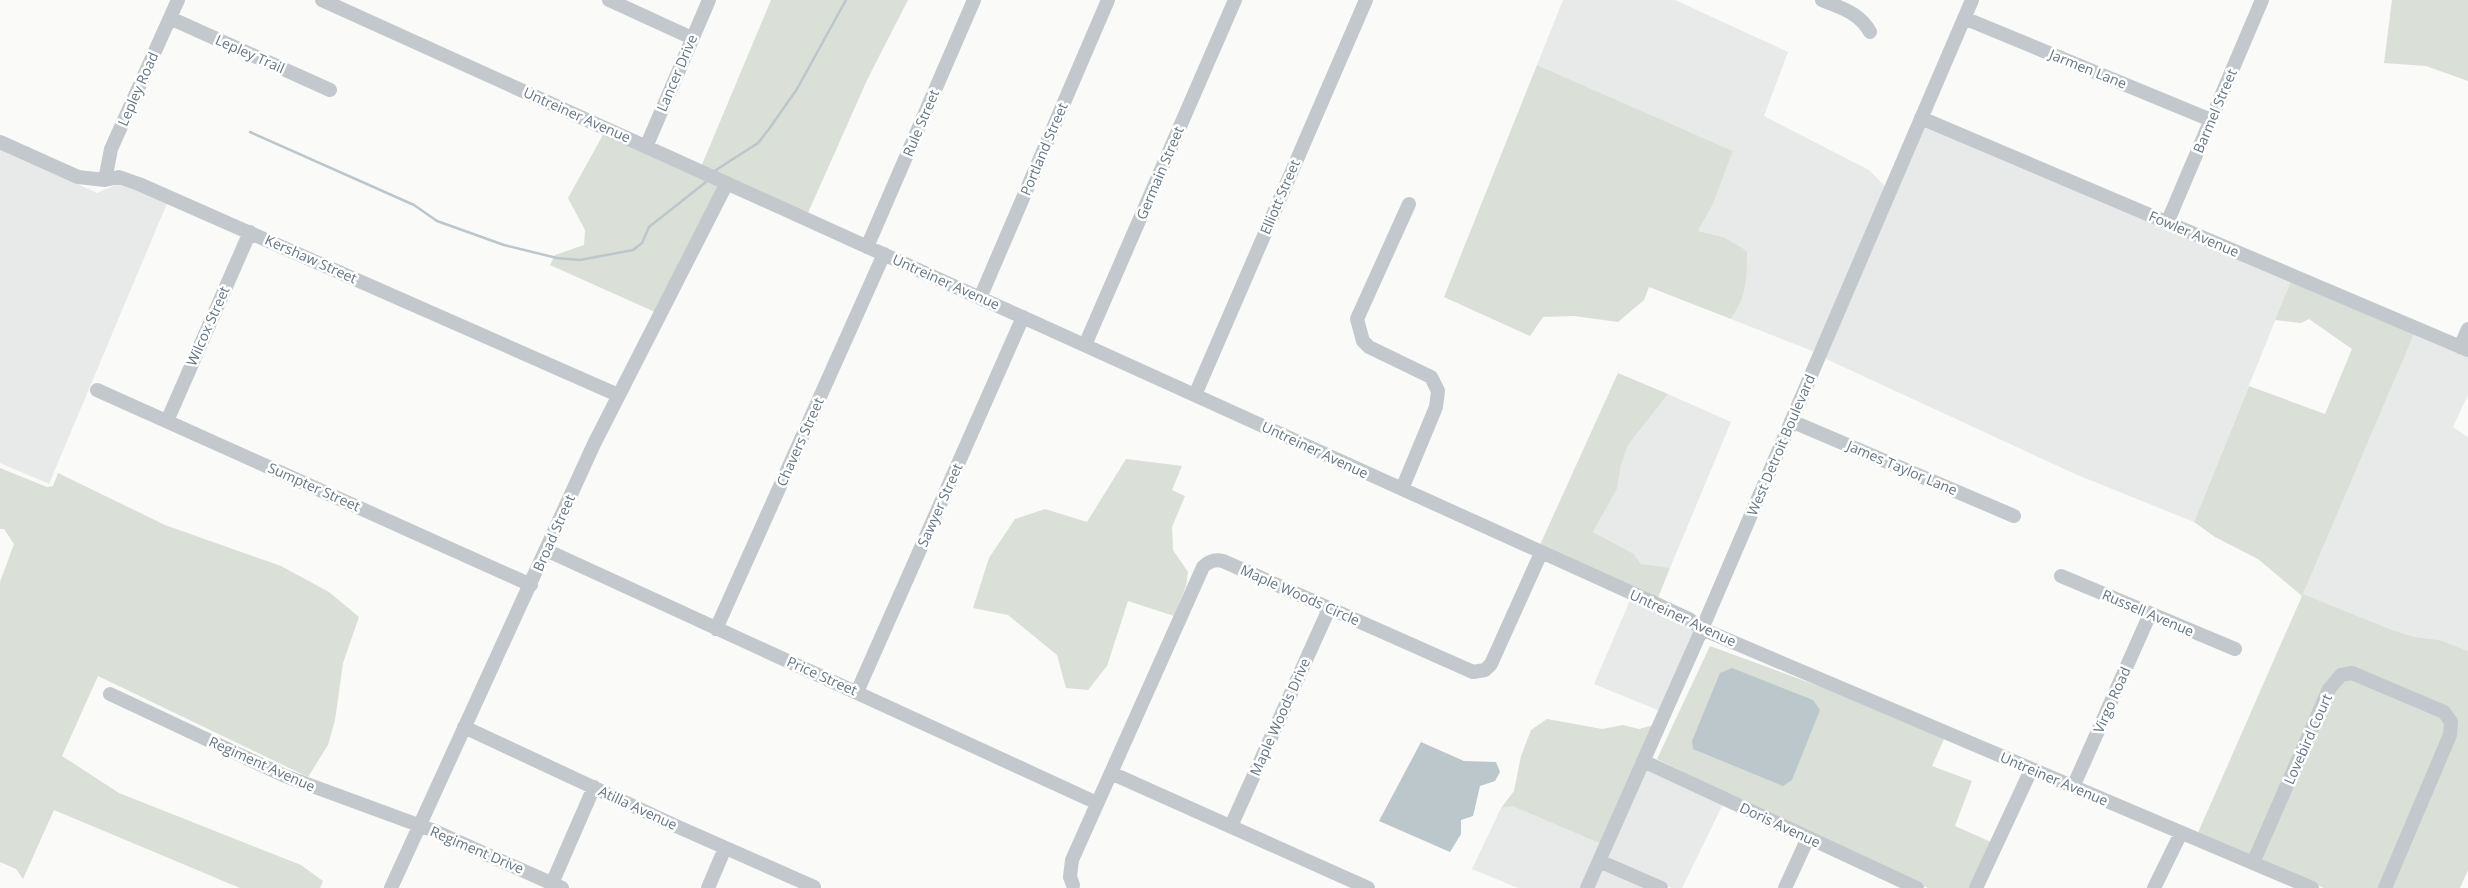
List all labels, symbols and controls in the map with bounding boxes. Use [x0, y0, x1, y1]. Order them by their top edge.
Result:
street label: Lepley Trail [213, 30, 288, 77]
street label: Lancer Drive [652, 31, 701, 114]
street label: Jarmen Lane [2045, 44, 2130, 93]
street label: Lepley Road [113, 49, 162, 129]
street label: Barmel Street [2188, 66, 2241, 156]
street label: Untreiner Avenue [521, 82, 634, 147]
street label: Rule Street [898, 86, 943, 159]
street label: Portland Street [1015, 100, 1072, 198]
street label: Germain Street [1131, 123, 1188, 222]
street label: Elliott Street [1255, 156, 1304, 237]
street label: Fowler Avenue [2146, 206, 2242, 261]
street label: Kershaw Street [262, 230, 360, 287]
street label: Untreiner Avenue [890, 249, 1003, 314]
street label: Wilcox Street [182, 283, 234, 369]
street label: West Detroit Boulevard [1742, 371, 1819, 518]
street label: Chavers Street [772, 394, 828, 489]
street label: Untreiner Avenue [1259, 417, 1372, 483]
street label: James Taylor Lane [1842, 435, 1960, 499]
street label: Sumpter Street [265, 458, 363, 515]
street label: Sawyer Street [913, 460, 966, 550]
street label: Broad Street [528, 491, 579, 574]
street label: Maple Woods Circle [1238, 560, 1363, 629]
street label: Untreiner Avenue [1627, 585, 1740, 651]
street label: Russell Avenue [2099, 585, 2197, 640]
street label: Price Street [784, 652, 860, 699]
street label: Maple Woods Drive [1245, 655, 1314, 779]
street label: Virgo Road [2088, 664, 2135, 736]
street label: Lovebird Court [2279, 691, 2336, 787]
street label: Regiment Avenue [206, 732, 318, 796]
street label: Untreiner Avenue [1997, 747, 2111, 810]
street label: Atilla Avenue [596, 781, 681, 834]
street label: Doris Avenue [1737, 798, 1824, 852]
street label: Regiment Drive [427, 821, 527, 878]

